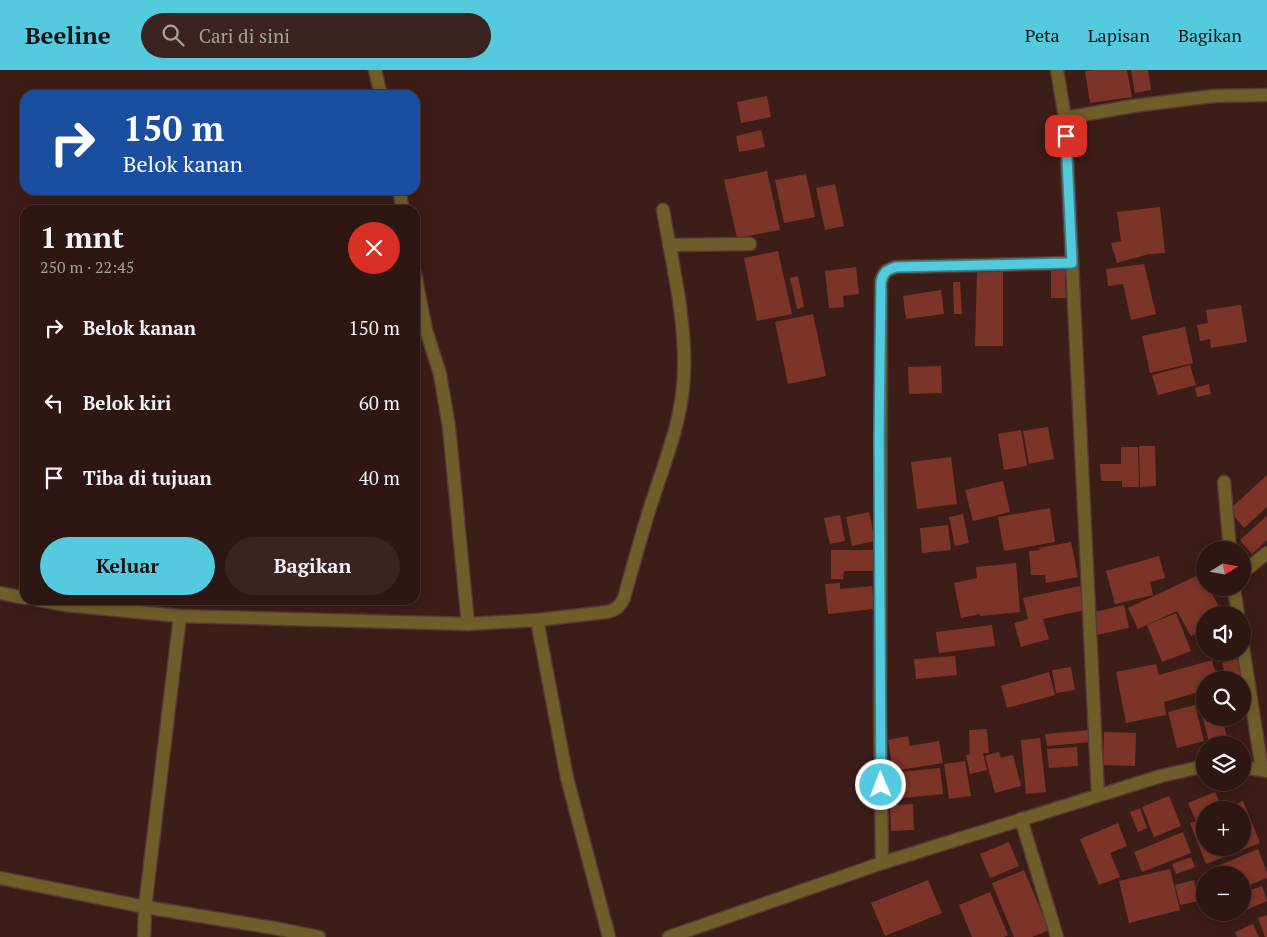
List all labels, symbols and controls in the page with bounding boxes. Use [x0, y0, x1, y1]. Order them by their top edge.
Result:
search box [141, 13, 491, 58]
text: Beeline [25, 19, 111, 51]
icon: search [159, 21, 187, 49]
text: Cari di sini [199, 23, 290, 48]
text: Peta [1025, 23, 1060, 47]
text: Lapisan [1088, 23, 1150, 47]
text: Bagikan [1178, 23, 1242, 47]
text: 150 m [123, 105, 224, 151]
icon: right [40, 110, 105, 175]
pin [1045, 115, 1087, 157]
icon: arrive [1052, 122, 1080, 150]
text: Belok kanan [123, 149, 243, 178]
text: 1 mnt [40, 217, 124, 257]
button: close [348, 222, 400, 274]
text: 250 m · 22:45 [40, 256, 134, 278]
icon: right [40, 314, 68, 342]
text: Belok kanan [83, 315, 196, 340]
text: 150 m [349, 315, 400, 340]
icon: left [40, 389, 68, 417]
text: Belok kiri [83, 390, 171, 415]
text: 60 m [359, 390, 400, 415]
icon: arrive [40, 464, 68, 492]
text: Tiba di tujuan [83, 465, 212, 490]
text: 40 m [359, 465, 400, 490]
button: Keluar [40, 537, 215, 595]
button: Bagikan [225, 537, 400, 595]
north arrow [1196, 541, 1251, 596]
map controls [1196, 541, 1251, 921]
button: sound [1196, 606, 1251, 661]
button: search [1196, 671, 1251, 726]
button: layers [1196, 736, 1251, 791]
position arrow [854, 758, 906, 810]
button: + [1196, 801, 1251, 856]
button: − [1196, 866, 1251, 921]

